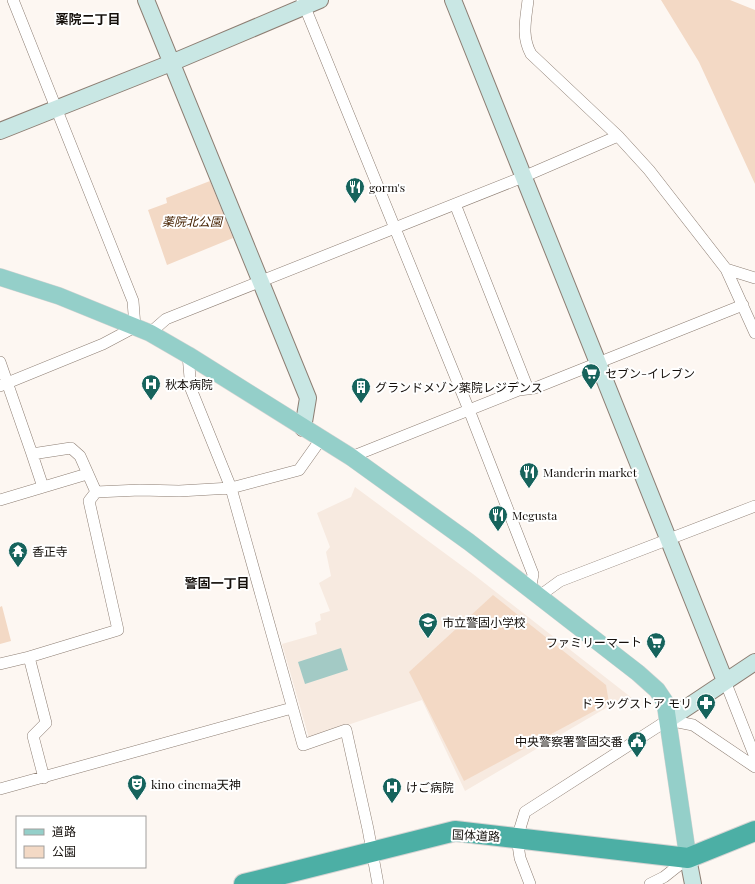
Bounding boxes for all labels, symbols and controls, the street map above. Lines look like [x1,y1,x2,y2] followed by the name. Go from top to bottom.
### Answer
[55,10,121,27] district label: 薬院二丁目
[344,176,366,204] restaurant icon: gorm's
[369,179,405,195] place label: gorm's
[162,213,224,229] park label: 薬院北公園
[580,362,602,390] supermarket icon: セブン-イレブン
[605,365,695,381] place label: セブン-イレブン
[140,373,162,401] hospital icon: 秋本病院
[165,376,213,392] place label: 秋本病院
[350,376,372,404] building icon: グランドメゾン薬院レジデンス
[375,379,543,395] place label: グランドメゾン薬院レジデンス
[518,461,540,489] restaurant icon: Manderin market
[543,464,638,480] place label: Manderin market
[487,504,509,532] restaurant icon: Megusta
[512,507,557,523] place label: Megusta
[7,540,29,568] temple icon: 香正寺
[32,543,68,559] place label: 香正寺
[184,574,250,591] district label: 警固一丁目
[417,611,439,639] school or university icon: 市立警固小学校
[442,614,526,630] place label: 市立警固小学校
[645,631,667,659] supermarket icon: ファミリーマート
[546,634,642,650] place label: ファミリーマート
[695,692,717,720] pharmacy icon: ドラッグストア モリ
[581,695,692,711] place label: ドラッグストア モリ
[626,730,648,758] public building icon: 中央警察署警固交番
[515,733,623,749] place label: 中央警察署警固交番
[126,773,148,801] theatre icon: kino cinema天神
[151,776,241,792] place label: kino cinema天神
[381,776,403,804] hospital icon: けご病院
[406,779,454,795] place label: けご病院
[16,816,146,868] legend
[52,823,76,839] text: 道路
[452,826,500,844] street label: 国体道路
[52,843,76,859] text: 公園

